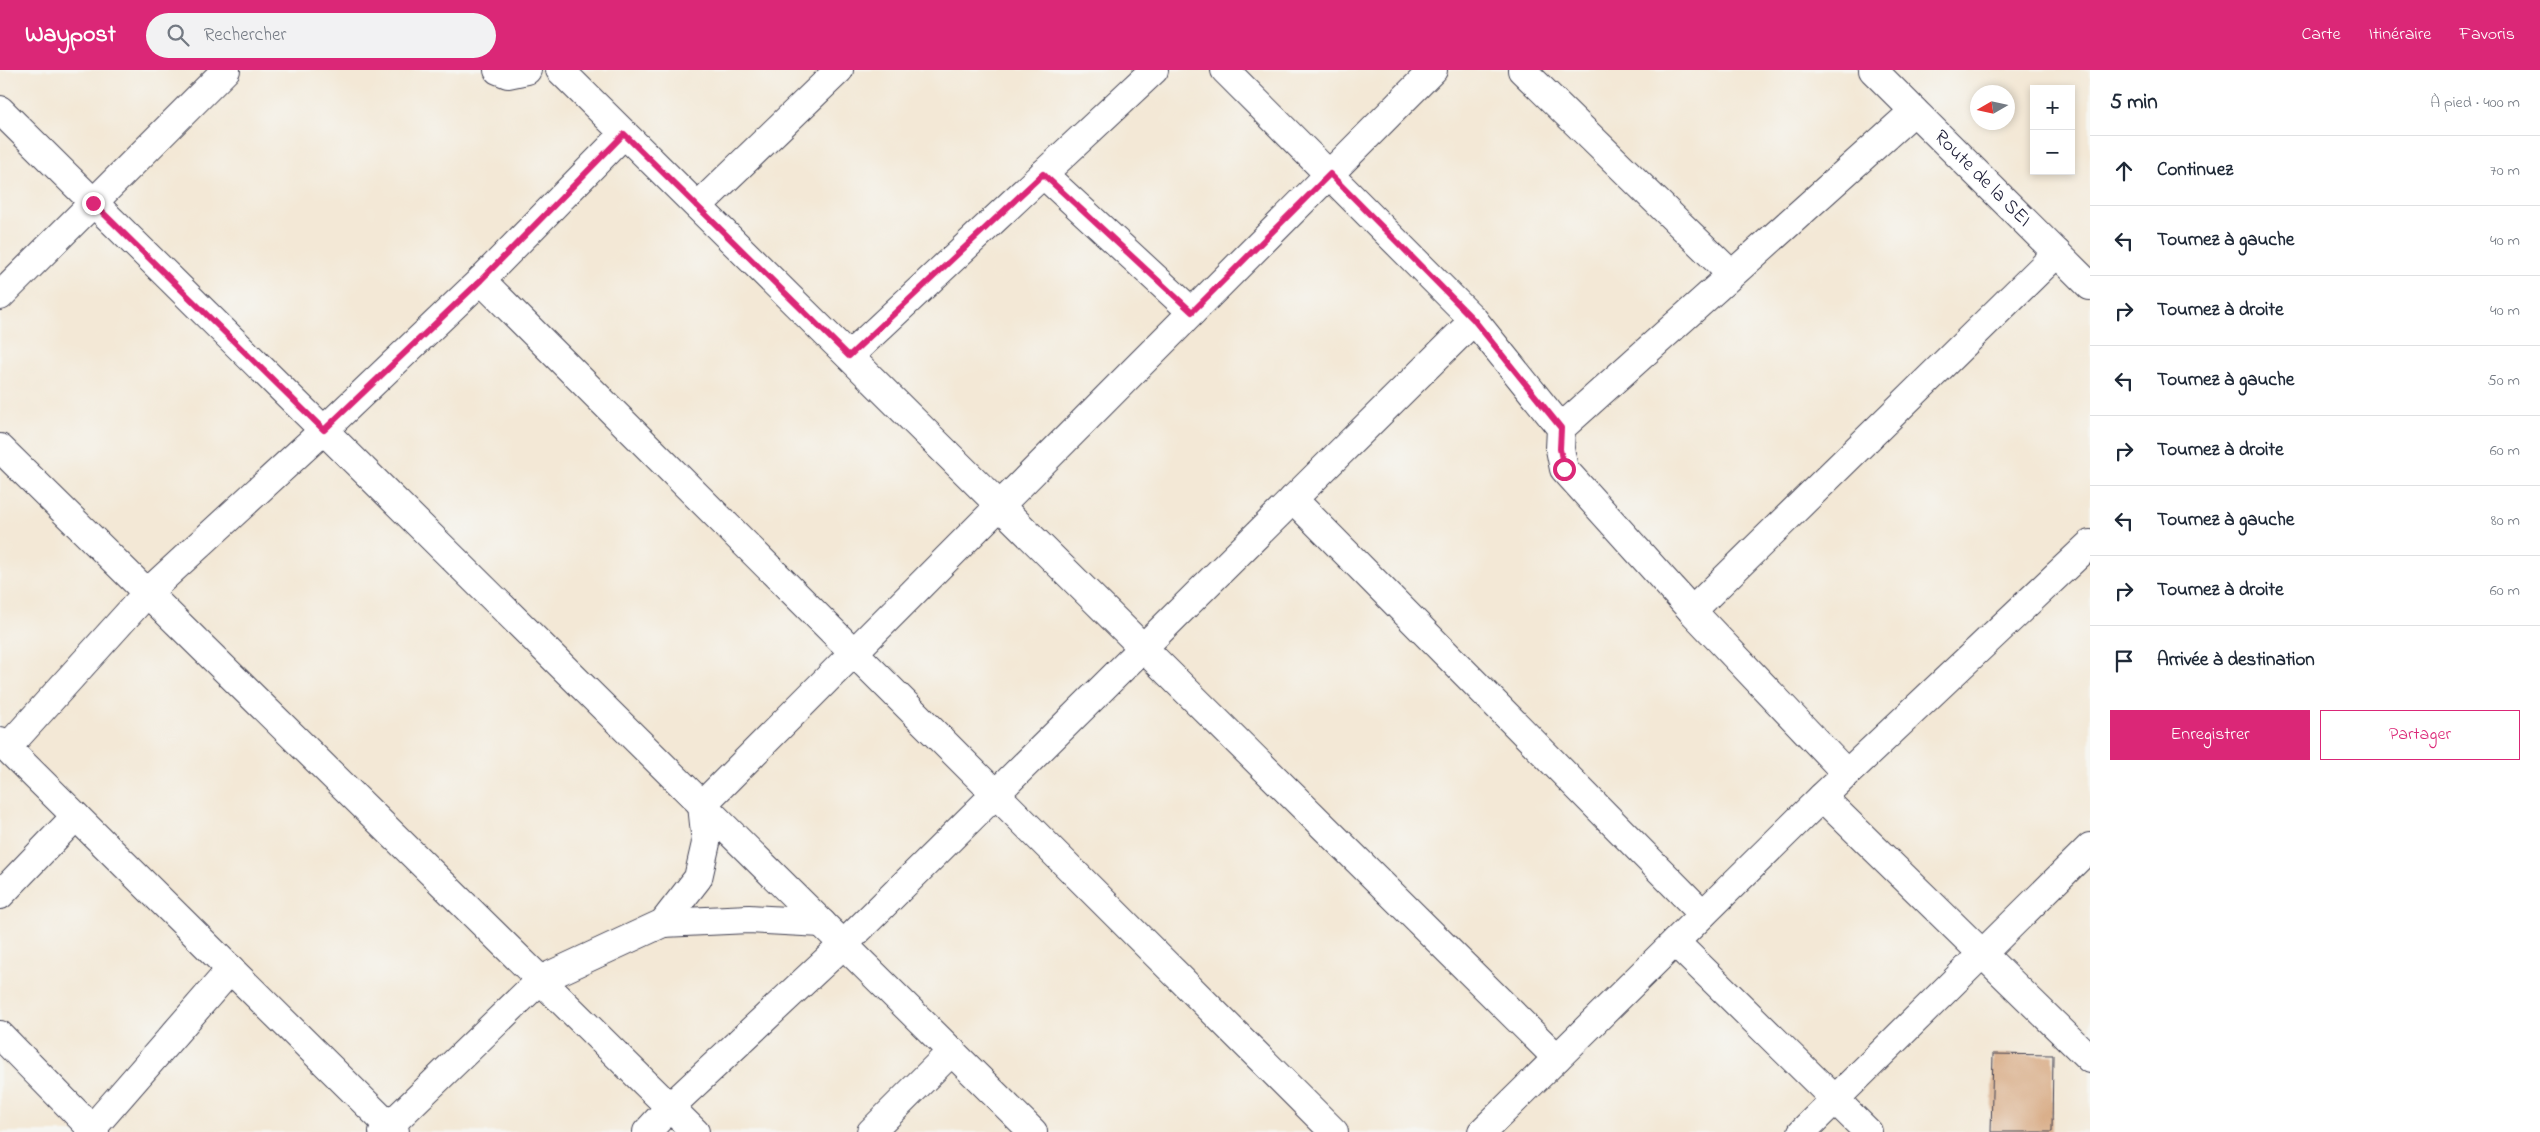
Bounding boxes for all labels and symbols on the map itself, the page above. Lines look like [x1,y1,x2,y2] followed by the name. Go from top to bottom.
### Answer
[1970,85,2015,130] north arrow
[1927,123,2038,234] street label: Route de la SEI
[82,192,105,215] route end
[1553,458,1576,481] route start

